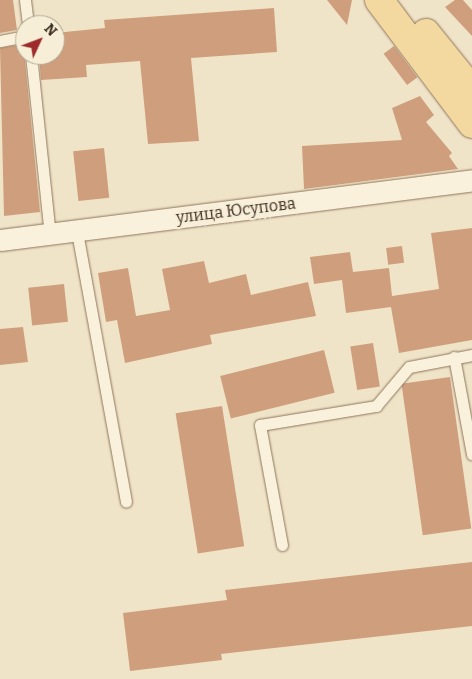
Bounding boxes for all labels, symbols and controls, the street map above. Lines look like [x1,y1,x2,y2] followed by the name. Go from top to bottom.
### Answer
[15,15,65,65] north arrow
[41,20,61,40] text: N
[175,194,297,228] street label: улица Юсупова

